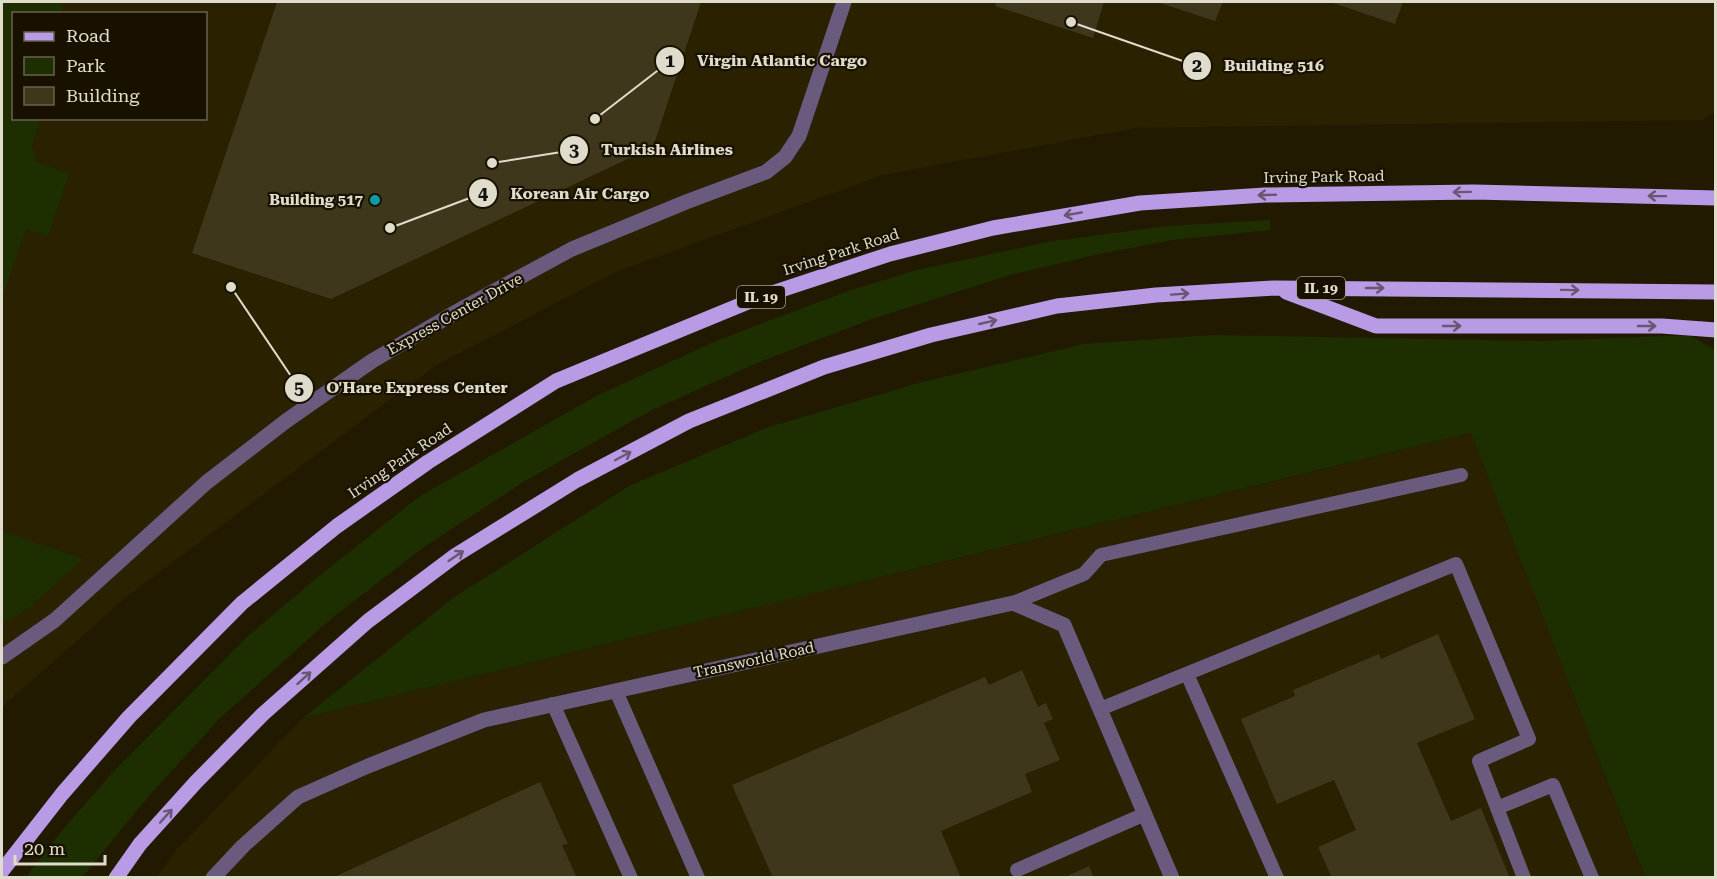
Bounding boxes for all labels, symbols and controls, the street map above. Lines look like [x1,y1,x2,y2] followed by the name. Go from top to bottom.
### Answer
[12,12,207,120] legend
[66,25,111,46] text: Road
[655,44,879,78] callout: Virgin Atlantic Cargo
[1182,49,1336,83] callout: Building 516
[665,50,675,71] text: 1
[697,51,867,70] text: Virgin Atlantic Cargo
[66,55,106,76] text: Park
[1192,55,1202,76] text: 2
[1224,56,1324,75] text: Building 516
[66,85,140,106] text: Building
[559,133,745,167] callout: Turkish Airlines
[569,139,579,160] text: 3
[601,140,733,159] text: Turkish Airlines
[1263,167,1385,187] street label: Irving Park Road
[468,176,661,210] callout: Korean Air Cargo
[478,183,488,204] text: 4
[511,184,649,203] text: Korean Air Cargo
[1453,186,1473,198] one-way arrow
[1258,190,1278,201] one-way arrow
[269,191,364,209] place label: Building 517
[1648,191,1668,202] one-way arrow
[368,193,382,207] marker: Building 517
[1064,209,1084,220] one-way arrow
[781,225,902,279] street label: Irving Park Road
[384,269,526,359] street label: Express Center Drive
[1297,277,1345,299] road number: IL 19
[1365,282,1385,294] one-way arrow
[1560,284,1580,296] one-way arrow
[737,286,785,308] road number: IL 19
[1170,288,1190,299] one-way arrow
[978,316,997,327] one-way arrow
[1442,320,1462,332] one-way arrow
[1637,320,1657,332] one-way arrow
[284,371,520,405] callout: O'Hare Express Center
[294,377,304,398] text: 5
[326,378,508,397] text: O'Hare Express Center
[345,419,456,502] street label: Irving Park Road
[614,450,631,462] one-way arrow
[447,550,464,562] one-way arrow
[692,638,816,682] street label: Transworld Road
[296,671,311,685] one-way arrow
[159,808,173,823] one-way arrow
[15,828,105,866] scale bar
[24,838,65,859] text: 20 m

